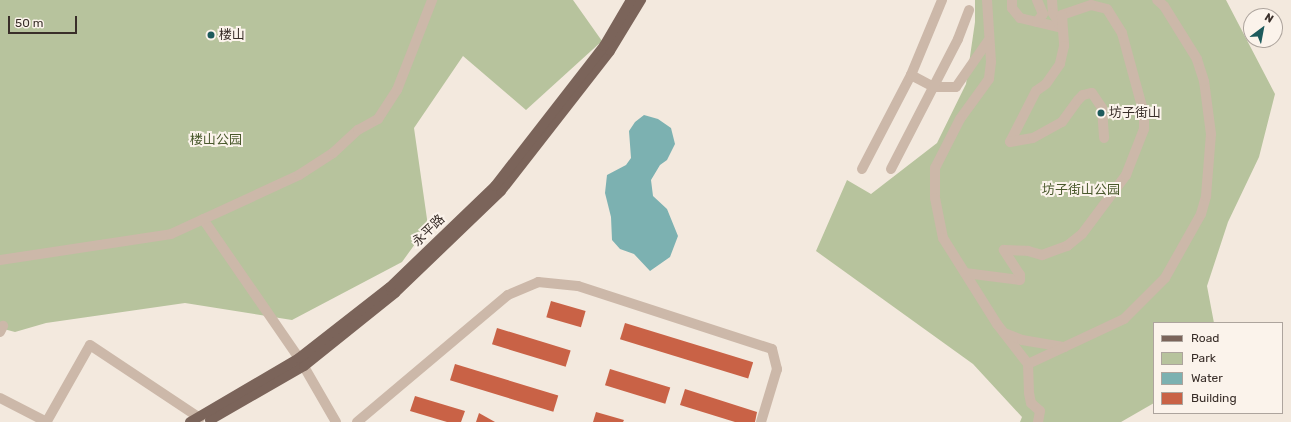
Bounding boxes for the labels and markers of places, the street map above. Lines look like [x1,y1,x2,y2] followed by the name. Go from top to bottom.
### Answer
[219,27,245,43] place label: 楼山
[206,30,216,40] marker: 楼山
[1109,105,1161,121] place label: 坊子街山
[1096,108,1106,118] marker: 坊子街山

